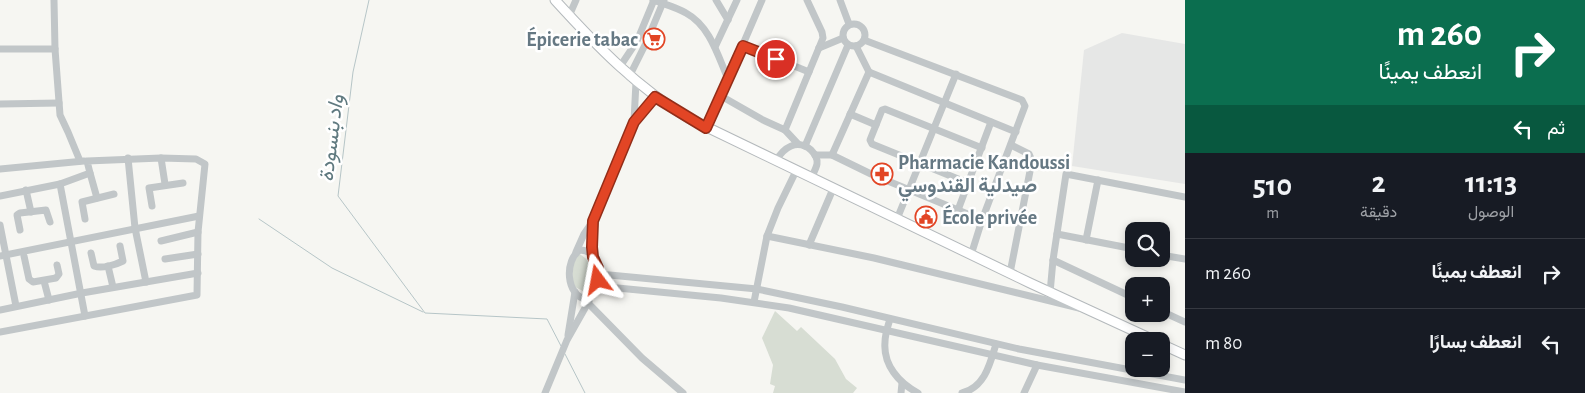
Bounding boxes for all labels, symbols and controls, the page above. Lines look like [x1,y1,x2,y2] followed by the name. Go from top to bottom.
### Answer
[1397,17,1482,52] text: 260 m
[1500,20,1565,85] icon: right
[526,26,638,50] place label: Épicerie tabac
[642,27,666,51] supermarket icon: Épicerie tabac
[755,38,797,80] pin
[762,45,790,73] icon: arrive
[1378,61,1482,83] text: انعطف يمينًا
[316,93,349,183] water label: واد بنسودة
[1509,115,1537,143] icon: left
[1547,119,1565,138] text: ثم
[898,153,1070,202] place label: Pharmacie Kandoussi صيدلية القندوسي
[870,162,894,186] pharmacy icon: Pharmacie Kandoussi صيدلية القندوسي
[1372,168,1386,198] text: 2
[1465,168,1517,198] text: 11:13
[1253,171,1292,201] text: 510
[942,204,1037,228] place label: École privée
[1360,204,1397,220] text: دقيقة
[1468,204,1514,220] text: الوصول
[914,205,938,229] public building icon: École privée
[1266,205,1279,221] text: m
[1125,222,1170,377] map controls
[1125,222,1170,267] button: search
[571,253,623,305] position arrow
[1537,260,1565,288] icon: right
[1432,263,1522,282] text: انعطف يمينًا
[1205,264,1251,283] text: 260 m
[1125,277,1170,322] button: +
[1537,330,1565,358] icon: left
[1125,332,1170,377] button: −
[1429,333,1522,352] text: انعطف يسارًا
[1205,334,1242,353] text: 80 m

